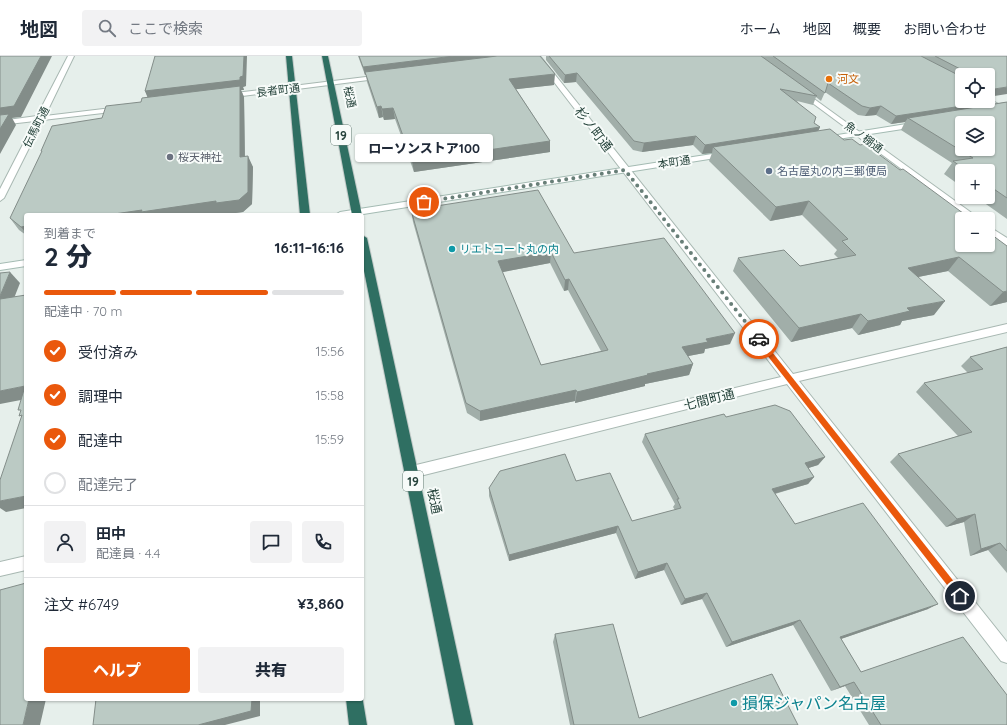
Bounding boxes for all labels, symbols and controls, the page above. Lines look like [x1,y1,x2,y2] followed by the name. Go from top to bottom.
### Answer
[82,10,362,46] search box
[20,17,58,41] text: 地図
[96,17,118,39] icon: search
[128,19,203,38] text: ここで検索
[739,20,781,38] text: ホーム
[803,20,831,38] text: 地図
[853,20,881,38] text: 概要
[903,20,987,38] text: お問い合わせ
[955,68,995,252] map controls
[955,68,995,108] button: locate
[837,72,859,86] place label: 河文
[824,74,834,84] marker: 河文
[255,80,301,100] street label: 長者町通
[341,85,359,109] street label: 桜通
[20,104,52,150] street label: 伝馬町通
[572,104,616,154] street label: 杉ノ町通
[955,116,995,156] button: layers
[842,118,886,156] street label: 魚ノ棚通
[331,125,351,145] road number: 19
[355,134,493,162] callout: ローソンストア100
[368,140,480,156] text: ローソンストア100
[178,150,222,164] place label: 桜天神社
[165,152,175,162] marker: 桜天神社
[657,153,691,171] street label: 本町通
[777,164,887,178] place label: 名古屋丸の内三郵便局
[955,164,995,204] button: +
[764,166,774,176] marker: 名古屋丸の内三郵便局
[407,185,441,219] pin
[413,191,435,213] icon: bag
[955,212,995,252] button: −
[44,225,96,241] text: 到着まで
[275,238,344,257] text: 16:11–16:16
[44,240,92,273] text: 2 分
[460,242,559,256] place label: リエトコート丸の内
[447,244,457,254] marker: リエトコート丸の内
[44,303,122,319] text: 配達中 · 70 m
[739,319,779,359] courier
[748,328,770,350] icon: car
[44,340,66,362] icon: check
[78,343,138,362] text: 受付済み
[316,343,344,359] text: 15:56
[44,384,66,406] icon: check
[682,385,736,413] street label: 七間町通
[78,387,123,406] text: 調理中
[316,387,344,403] text: 15:58
[44,428,66,450] icon: check
[78,431,123,450] text: 配達中
[315,431,344,447] text: 15:59
[403,471,423,491] road number: 19
[78,475,138,494] text: 配達完了
[424,487,446,515] street label: 桜通
[44,521,86,563] button: person
[250,521,292,563] button: chat
[302,521,344,563] button: phone
[96,524,126,543] text: 田中
[96,545,160,561] text: 配達員 · 4.4
[943,579,977,613] pin
[949,585,971,607] icon: home
[297,594,344,613] text: ¥3,860
[44,595,119,614] text: 注文 #6749
[44,647,190,693] button: ヘルプ
[198,647,344,693] button: 共有
[742,693,886,713] place label: 損保ジャパン名古屋
[729,698,739,708] marker: 損保ジャパン名古屋

